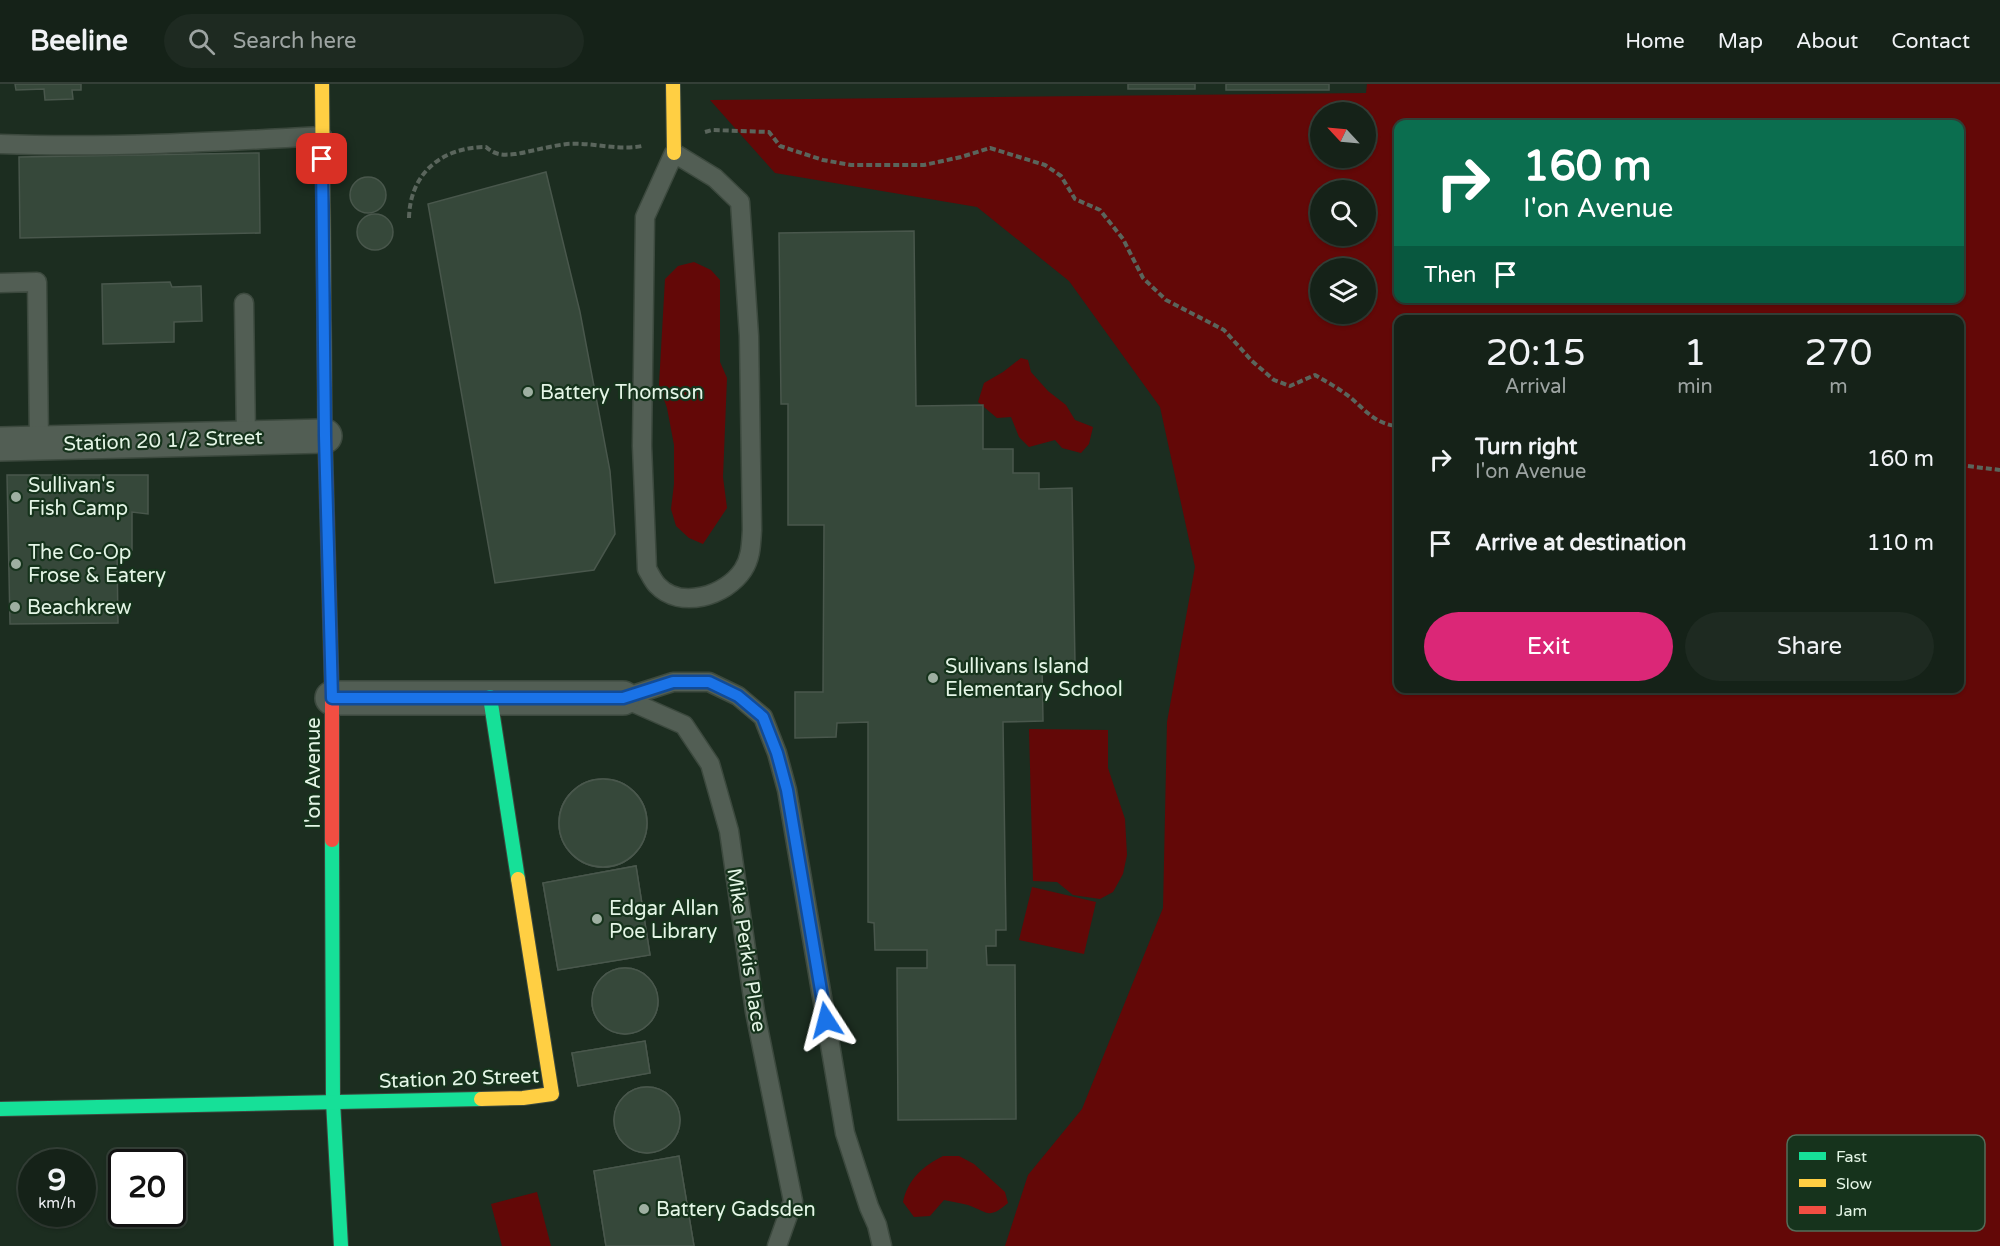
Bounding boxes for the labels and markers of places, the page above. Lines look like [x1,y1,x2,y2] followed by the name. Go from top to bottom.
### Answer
[296,133,347,184] pin
[540,381,704,405] place label: Battery Thomson
[521,385,535,399] marker: Battery Thomson
[28,474,128,521] place label: Sullivan's Fish Camp
[9,490,23,504] marker: Sullivan's Fish Camp
[28,541,166,588] place label: The Co-Op Frose & Eatery
[9,557,23,571] marker: The Co-Op Frose & Eatery
[27,596,132,620] place label: Beachkrew
[8,600,22,614] marker: Beachkrew
[945,655,1123,702] place label: Sullivans Island Elementary School
[926,671,940,685] marker: Sullivans Island Elementary School
[609,897,719,944] place label: Edgar Allan Poe Library
[590,912,604,926] marker: Edgar Allan Poe Library
[656,1198,816,1222] place label: Battery Gadsden
[637,1202,651,1216] marker: Battery Gadsden

